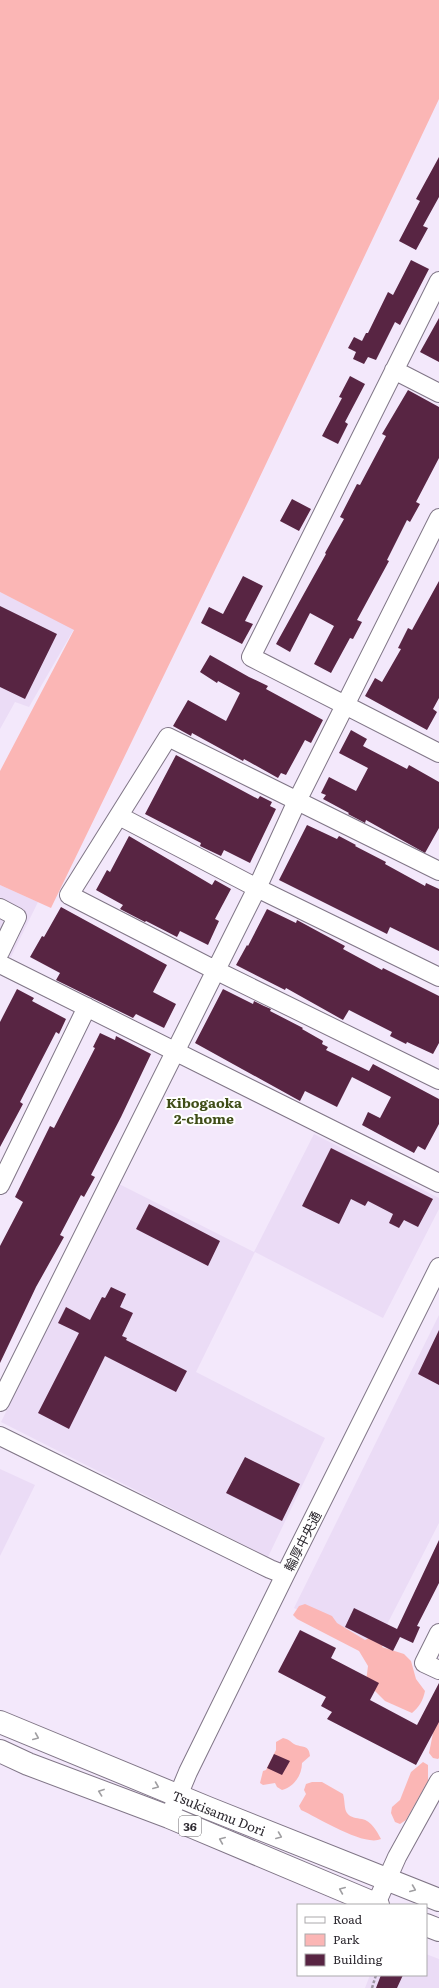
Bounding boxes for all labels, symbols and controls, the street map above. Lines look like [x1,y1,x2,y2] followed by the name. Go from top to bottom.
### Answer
[166,1092,243,1128] district label: Kibogaoka 2-chome
[279,1508,325,1574] street label: 輪厚中央通
[32,1733,39,1741] one-way arrow
[153,1782,160,1790] one-way arrow
[170,1785,269,1840] street label: Tsukisamu Dori
[98,1788,105,1796] one-way arrow
[179,1816,201,1836] road number: 36
[275,1831,283,1839] one-way arrow
[218,1837,226,1845] one-way arrow
[410,1885,417,1893] one-way arrow
[338,1887,346,1895] one-way arrow
[297,1904,427,1976] legend
[333,1910,363,1928] text: Road
[333,1930,360,1948] text: Park
[333,1950,383,1968] text: Building

